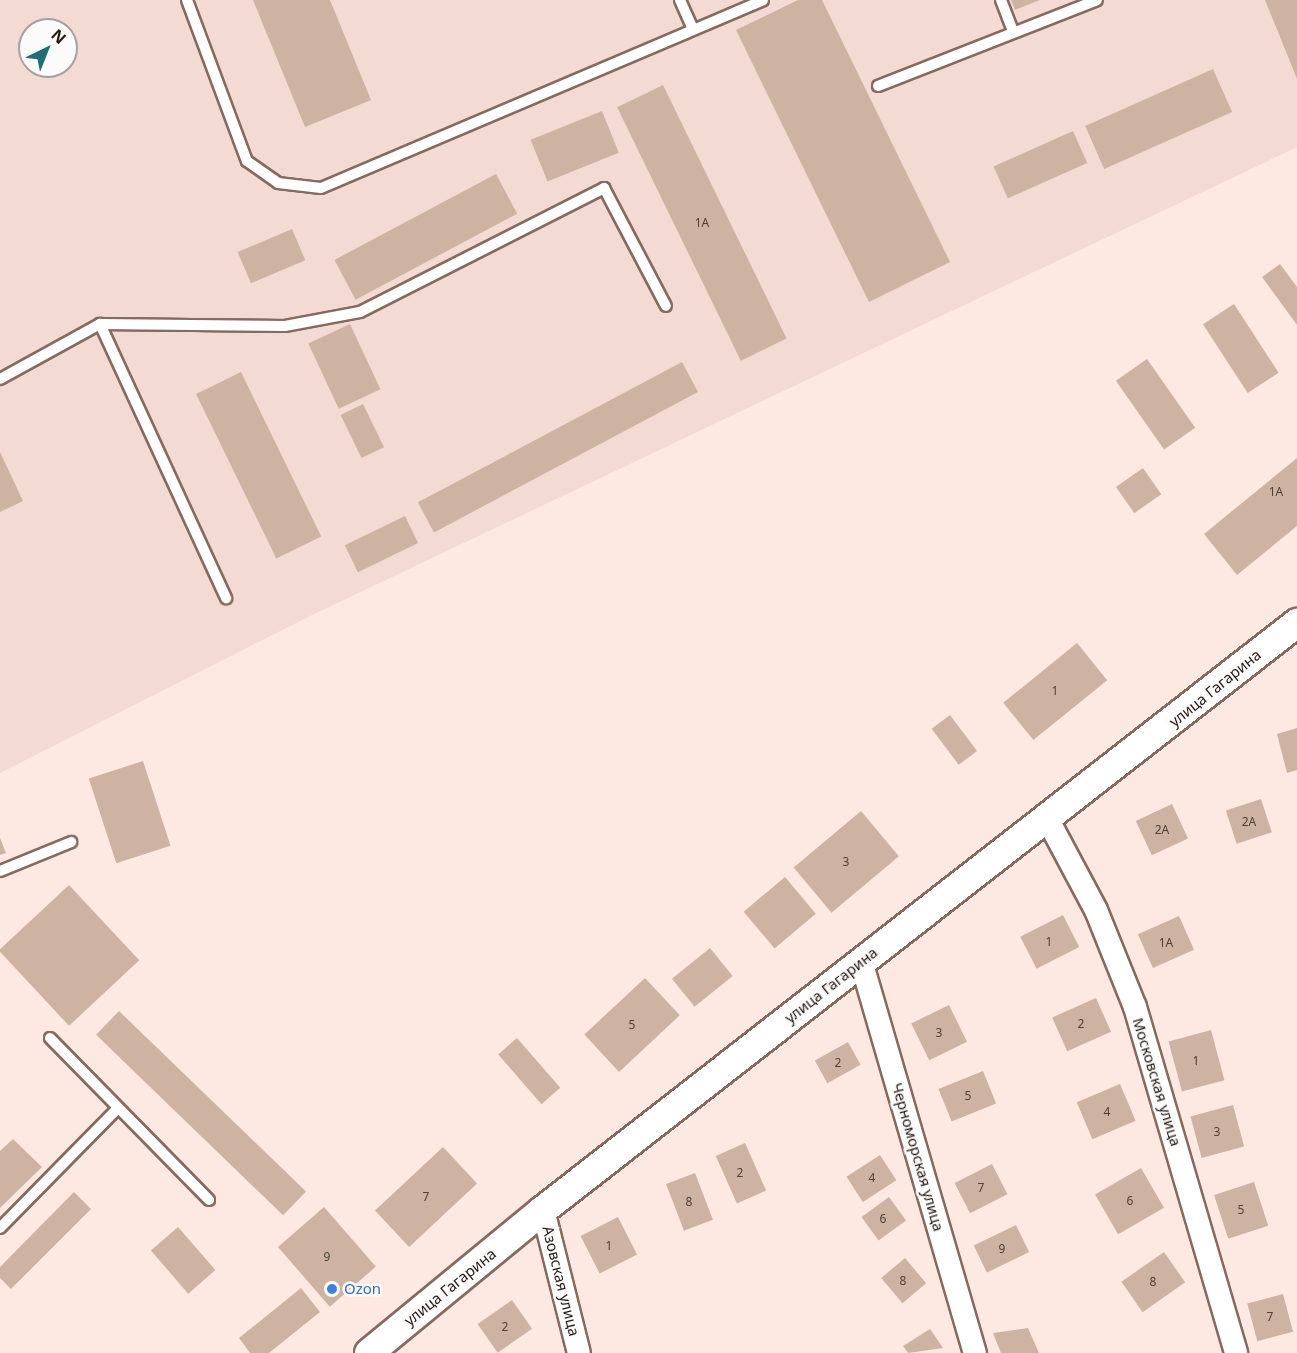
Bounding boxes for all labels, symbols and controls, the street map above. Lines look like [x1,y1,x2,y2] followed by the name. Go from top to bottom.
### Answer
[18,18,78,78] north arrow
[47,24,71,49] text: N
[695,216,709,230] house number: 1А
[1269,485,1283,499] house number: 1А
[1166,646,1264,730] street label: улица Гагарина
[1052,684,1058,698] house number: 1
[1242,815,1256,829] house number: 2А
[1155,823,1169,837] house number: 2А
[843,855,849,869] house number: 3
[1046,935,1052,949] house number: 1
[1159,936,1173,950] house number: 1А
[781,943,881,1027] street label: улица Гагарина
[1129,1016,1185,1148] street label: Московская улица
[1078,1017,1084,1031] house number: 2
[629,1018,635,1032] house number: 5
[936,1026,942,1040] house number: 3
[1193,1054,1199,1068] house number: 1
[835,1056,841,1070] house number: 2
[888,1081,948,1233] street label: Черноморская улица
[965,1089,971,1103] house number: 5
[1104,1105,1110,1119] house number: 4
[1214,1125,1220,1139] house number: 3
[737,1166,743,1180] house number: 2
[869,1171,875,1185] house number: 4
[978,1181,984,1195] house number: 7
[423,1190,429,1204] house number: 7
[1127,1194,1133,1208] house number: 6
[686,1195,692,1209] house number: 8
[1238,1203,1244,1217] house number: 5
[880,1212,886,1226] house number: 6
[539,1224,583,1338] street label: Азовская улица
[606,1239,612,1253] house number: 1
[999,1242,1005,1256] house number: 9
[401,1245,499,1329] street label: улица Гагарина
[324,1250,330,1264] house number: 9
[900,1274,906,1288] house number: 8
[1150,1275,1156,1289] house number: 8
[344,1280,381,1298] place label: Ozon
[325,1282,339,1296] marker: Ozon
[1267,1310,1273,1324] house number: 7
[502,1320,508,1334] house number: 2

